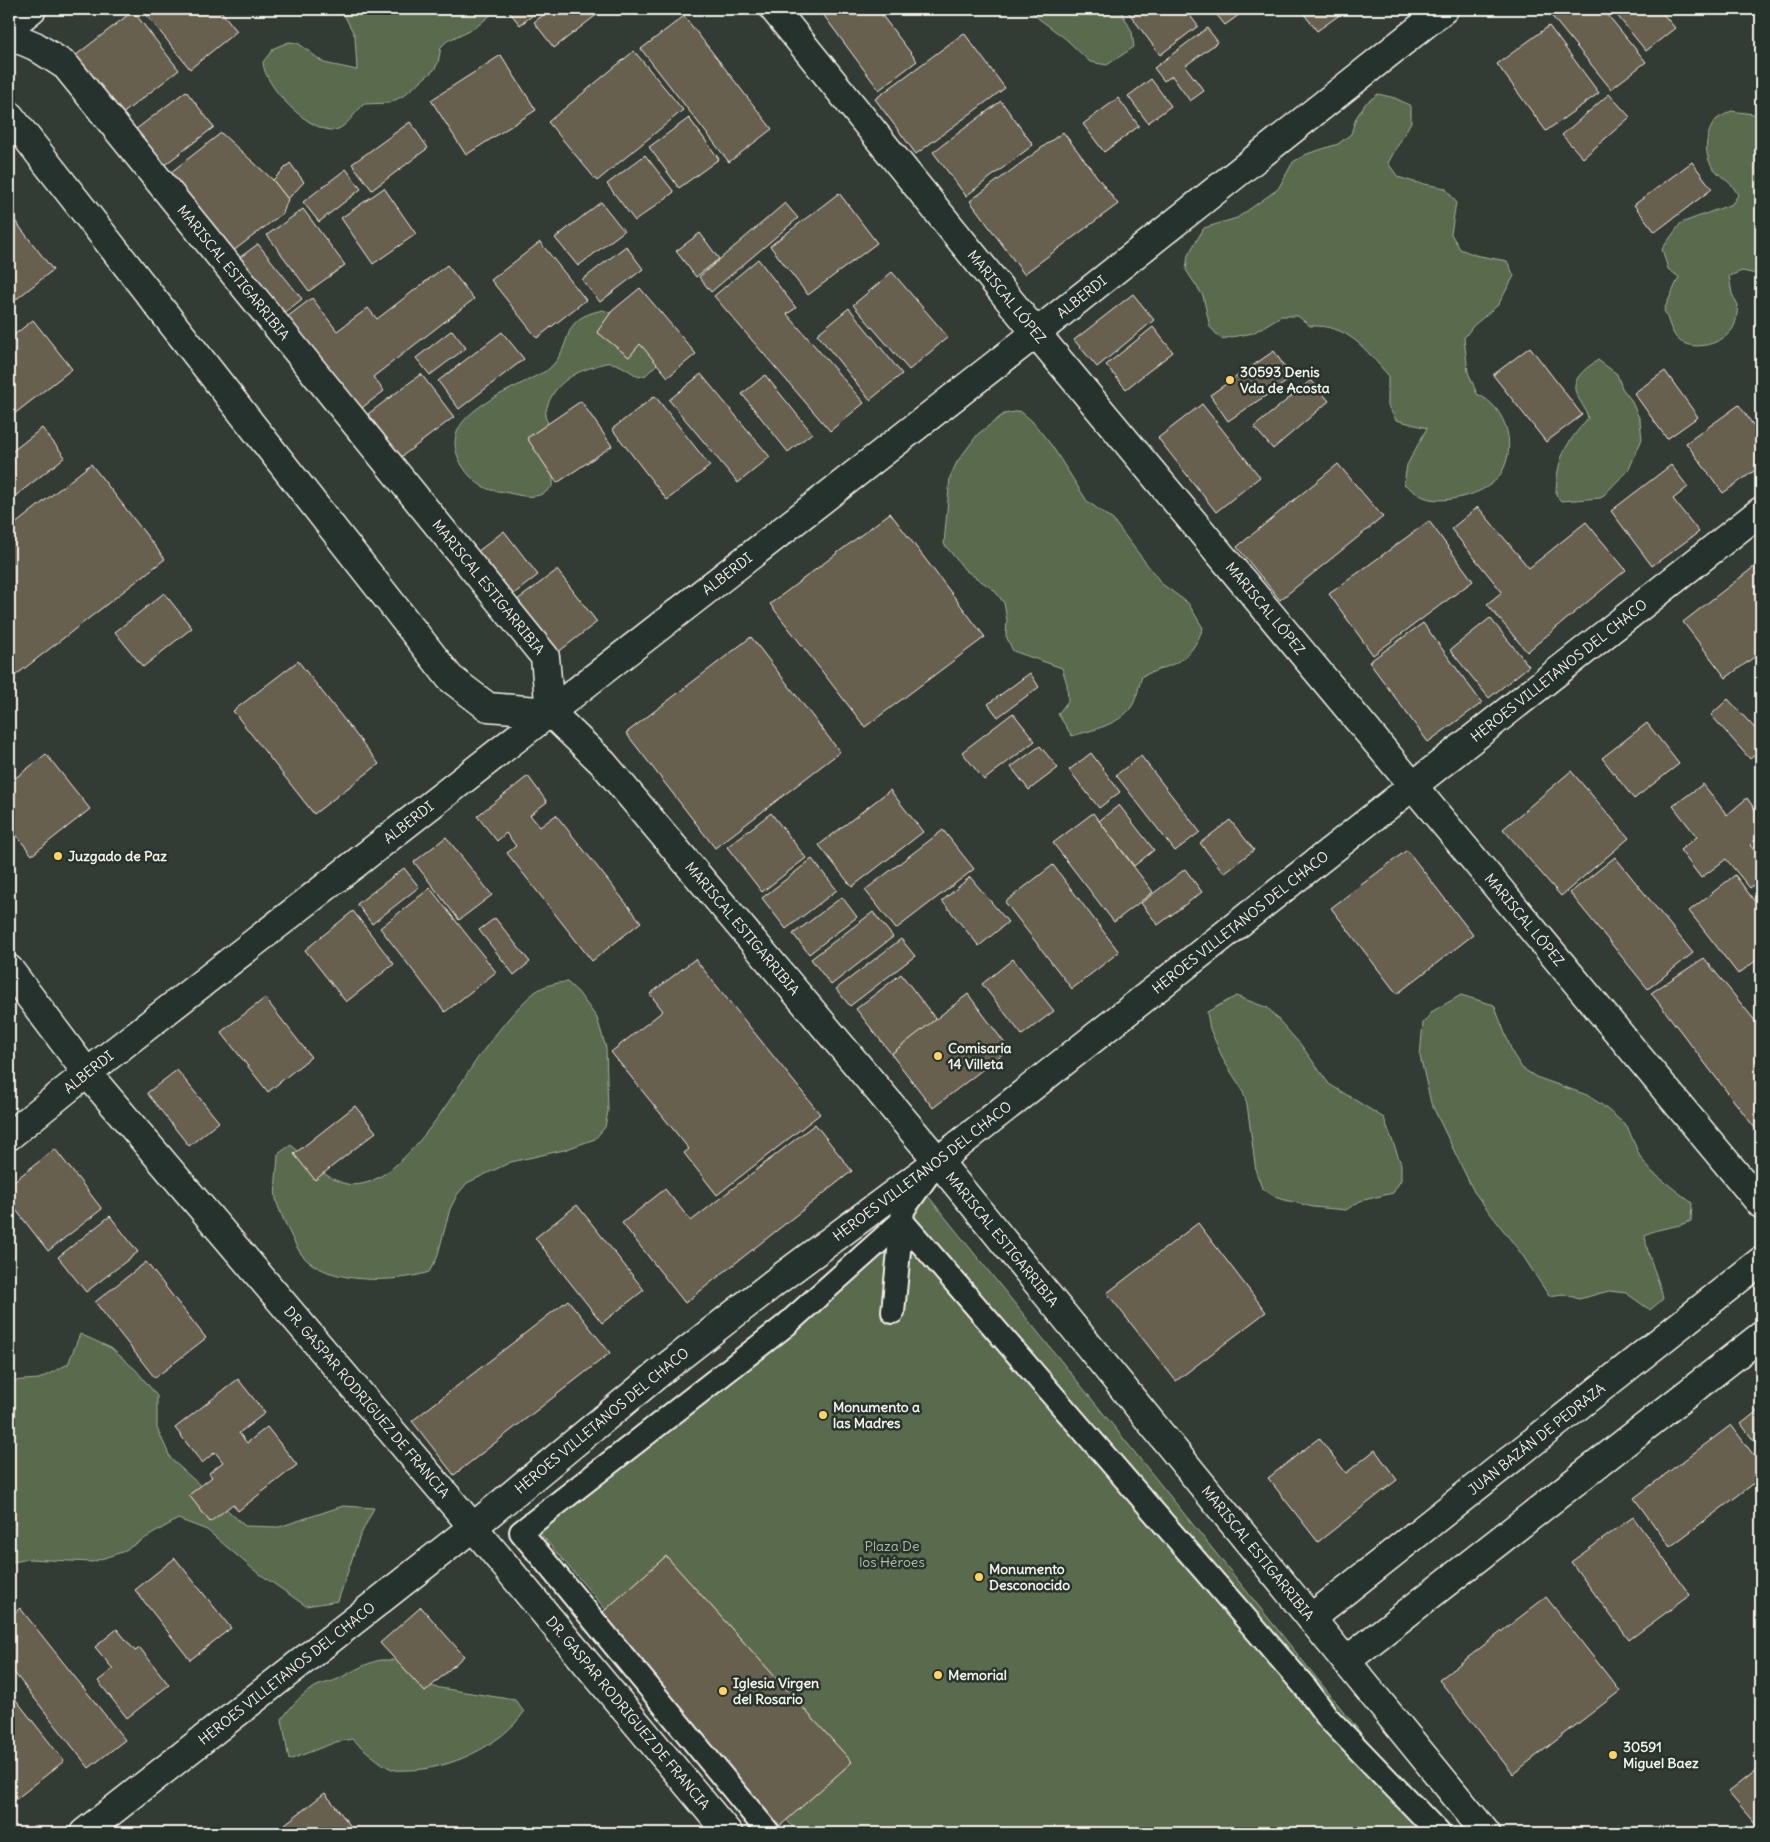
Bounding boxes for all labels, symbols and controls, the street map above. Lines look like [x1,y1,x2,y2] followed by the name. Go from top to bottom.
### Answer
[173,201,294,344] street label: MARISCAL ESTIGARRIBIA
[964,246,1050,347] street label: MARISCAL LÓPEZ
[1053,271,1110,322] street label: ALBERDI
[1240,363,1330,397] place label: 30593 Denis Vda de Acosta
[1224,374,1236,386] marker: 30593 Denis Vda de Acosta
[428,516,549,658] street label: MARISCAL ESTIGARRIBIA
[698,549,756,599] street label: ALBERDI
[1222,558,1309,658] street label: MARISCAL LÓPEZ
[1467,595,1651,746] street label: HEROES VILLETANOS DEL CHACO
[380,797,437,847] street label: ALBERDI
[68,847,167,865] place label: Juzgado de Paz
[1148,847,1332,998] street label: HEROES VILLETANOS DEL CHACO
[52,850,64,862] marker: Juzgado de Paz
[681,858,804,999] street label: MARISCAL ESTIGARRIBIA
[1481,870,1568,970] street label: MARISCAL LÓPEZ
[948,1039,1012,1073] place label: Comisaría 14 Villeta
[60,1047,117,1097] street label: ALBERDI
[932,1050,944,1062] marker: Comisaría 14 Villeta
[829,1097,1015,1245] street label: HEROES VILLETANOS DEL CHACO
[942,1168,1062,1310] street label: MARISCAL ESTIGARRIBIA
[280,1302,453,1502] street label: DR. GASPAR RODRIGUEZ DE FRANCIA
[511,1344,693,1498] street label: HEROES VILLETANOS DEL CHACO
[1464,1379,1609,1499] street label: JUAN BAZÁN DE PEDRAZA
[833,1398,920,1432] place label: Monumento a las Madres
[817,1409,829,1421] marker: Monumento a las Madres
[1198,1482,1318,1624] street label: MARISCAL ESTIGARRIBIA
[859,1537,925,1571] park label: Plaza De los Héroes
[989,1560,1070,1594] place label: Monumento Desconocido
[973,1571,985,1583] marker: Monumento Desconocido
[195,1598,379,1749] street label: HEROES VILLETANOS DEL CHACO
[542,1613,714,1813] street label: DR. GASPAR RODRIGUEZ DE FRANCIA
[948,1666,1007,1684] place label: Memorial
[932,1669,944,1681] marker: Memorial
[733,1674,819,1708] place label: Iglesia Virgen del Rosario
[717,1685,729,1697] marker: Iglesia Virgen del Rosario
[1623,1738,1699,1772] place label: 30591 Miguel Baez
[1607,1749,1619,1761] marker: 30591 Miguel Baez

